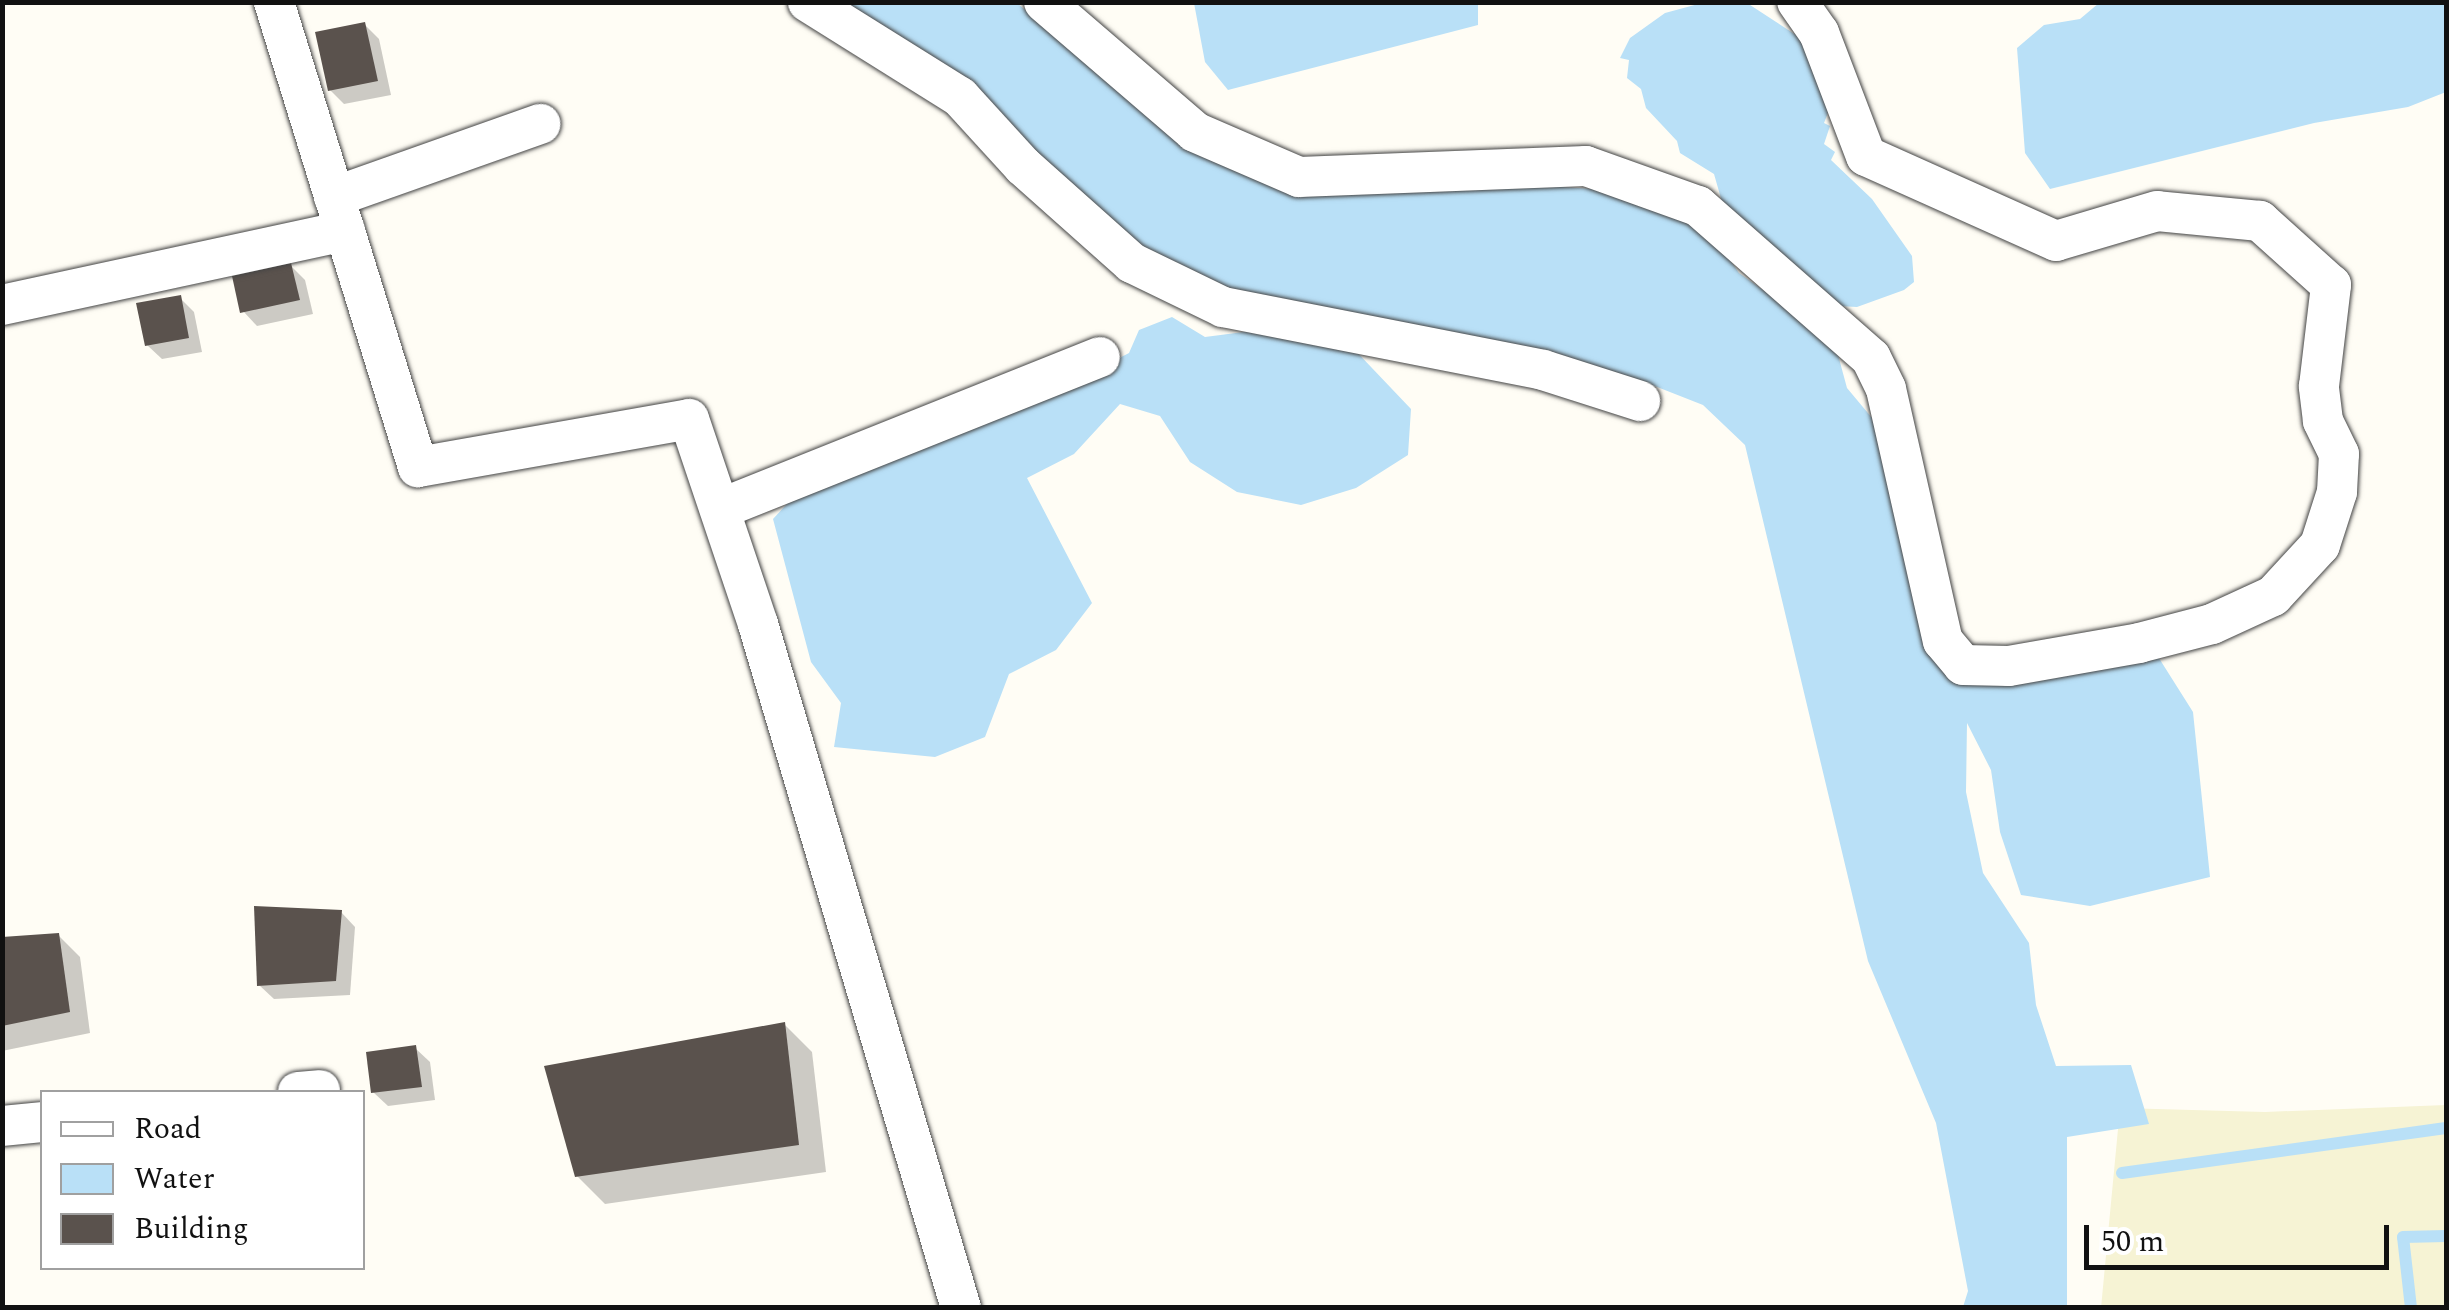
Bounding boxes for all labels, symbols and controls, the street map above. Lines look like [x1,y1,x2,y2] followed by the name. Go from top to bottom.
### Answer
[40,1090,365,1270] legend
[134,1106,202,1152] text: Road
[134,1156,215,1202] text: Water
[2089,1205,2394,1267] scale bar
[134,1206,249,1252] text: Building
[2101,1219,2164,1265] text: 50 m

